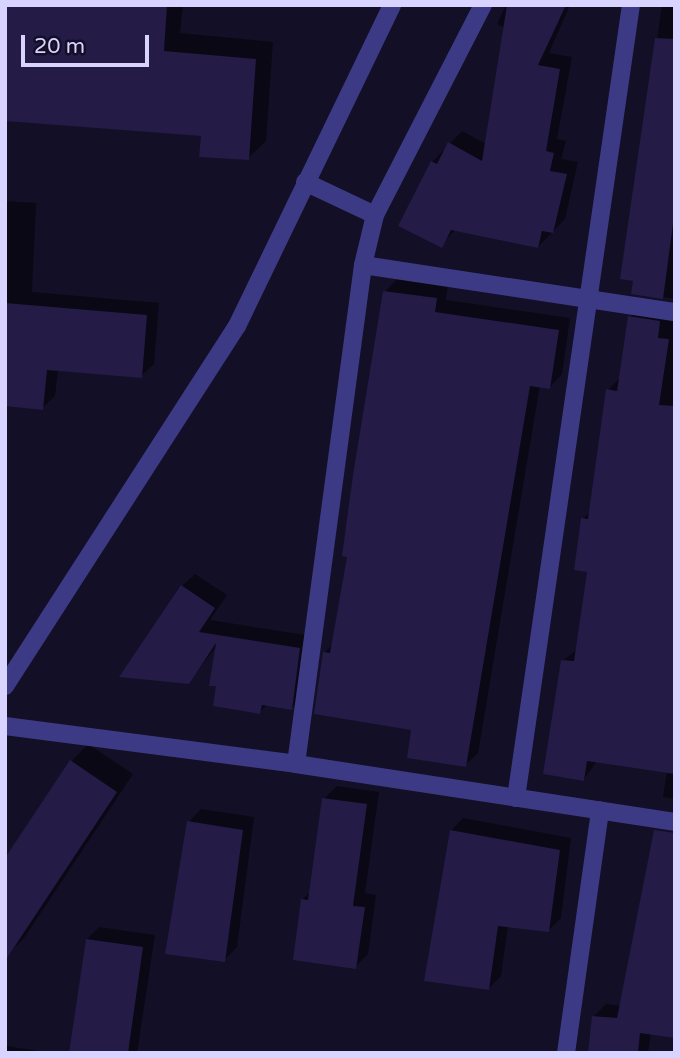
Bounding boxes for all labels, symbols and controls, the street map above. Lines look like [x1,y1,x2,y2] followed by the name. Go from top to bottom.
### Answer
[24,21,152,65] scale bar
[34,34,85,59] text: 20 m

